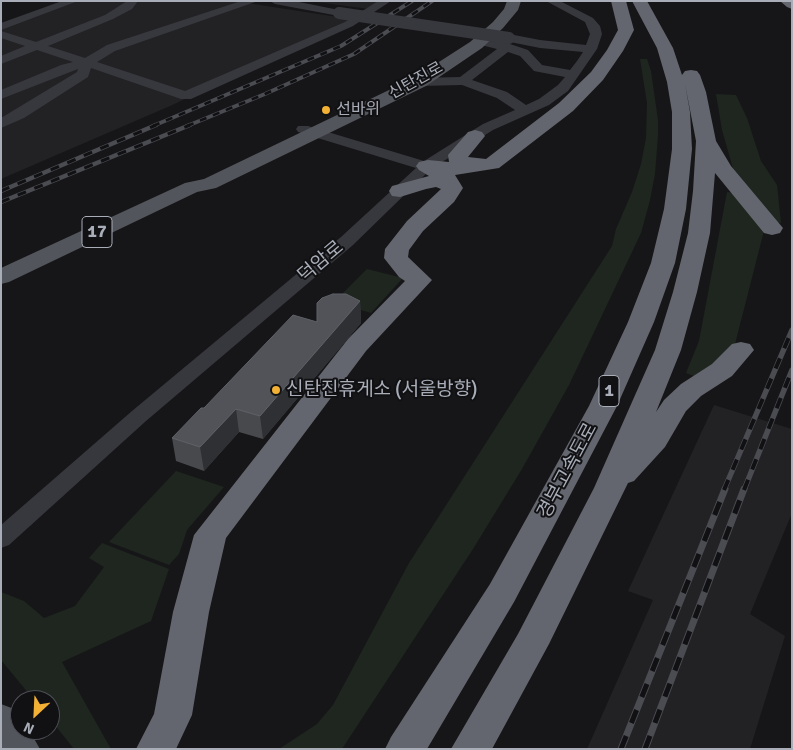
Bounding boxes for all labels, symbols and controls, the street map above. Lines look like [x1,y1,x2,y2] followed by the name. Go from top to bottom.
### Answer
[386,58,446,104] street label: 신탄진로
[336,100,380,120] place label: 선바위
[320,104,332,116] marker: 선바위
[82,216,112,248] road number: 17
[294,236,348,288] street label: 덕암로
[599,376,619,406] road number: 1
[286,379,478,401] place label: 신탄진휴게소 (서울방향)
[270,384,282,396] marker: 신탄진휴게소 (서울방향)
[533,419,603,523] street label: 경부고속도로
[10,690,60,740] north arrow
[21,718,37,738] text: N

